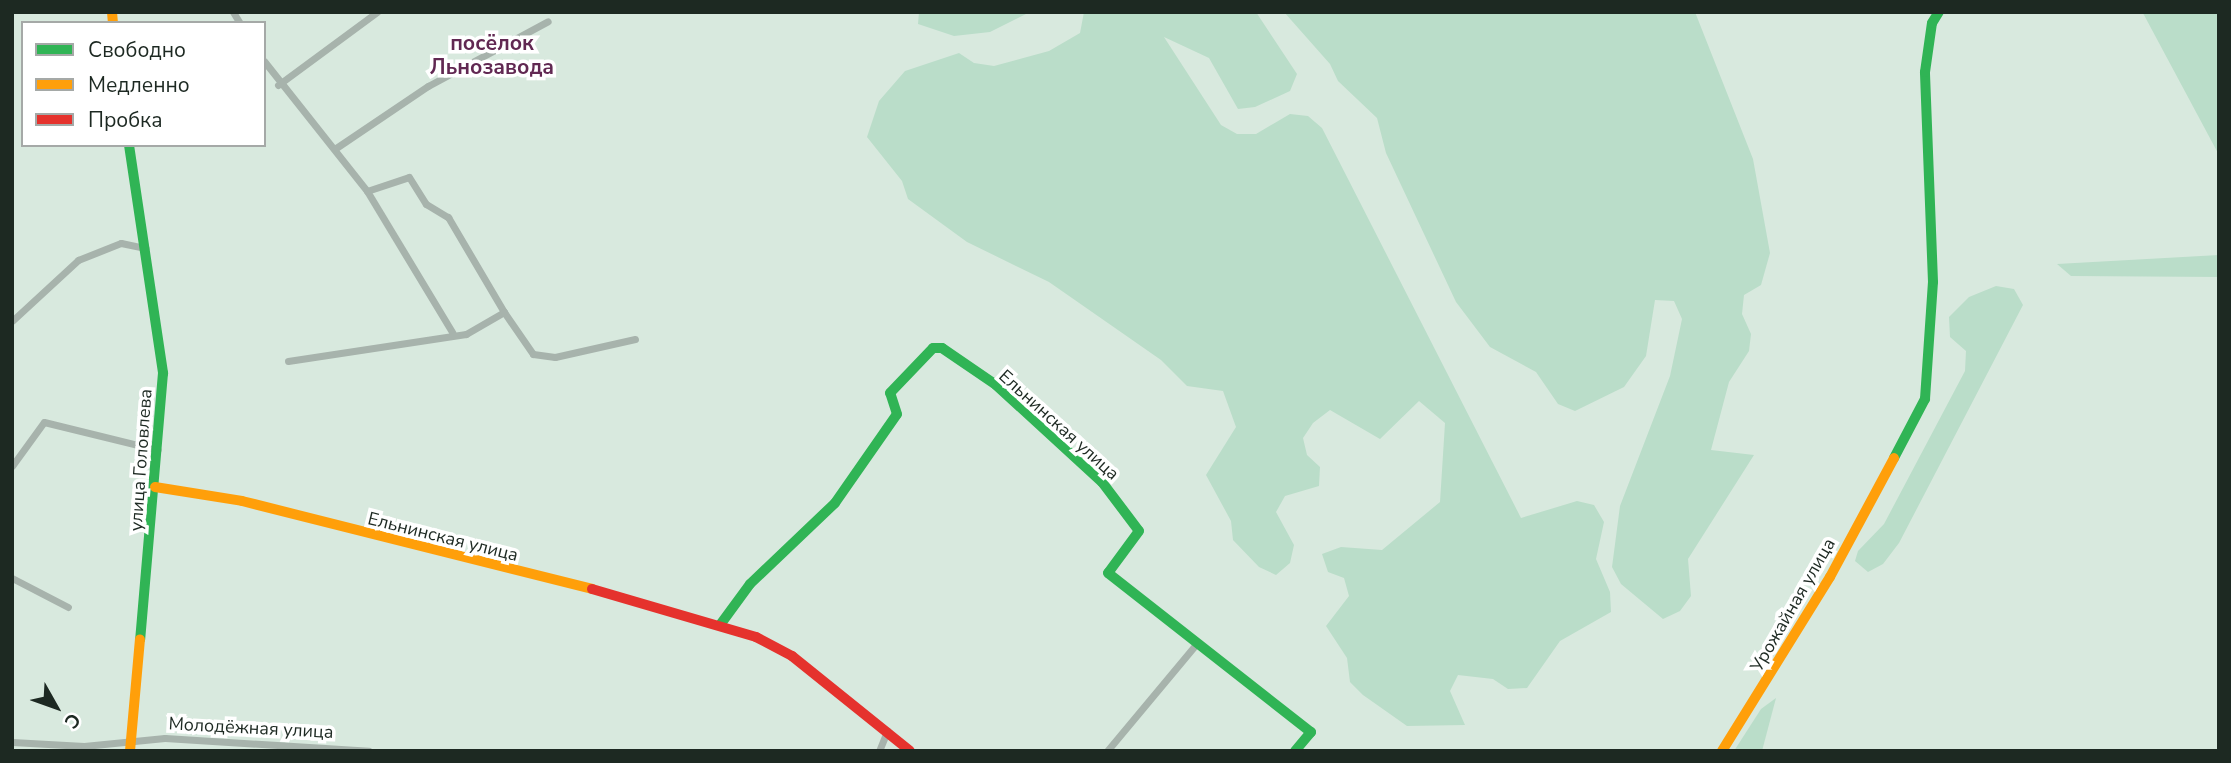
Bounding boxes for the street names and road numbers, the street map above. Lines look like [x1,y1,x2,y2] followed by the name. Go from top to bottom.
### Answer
[994,365,1124,485] street label: Ельнинская улица
[125,388,157,532] street label: улица Головлева
[366,508,520,566] street label: Ельнинская улица
[1746,534,1840,676] street label: Урожайная улица
[168,713,334,743] street label: Молодёжная улица

